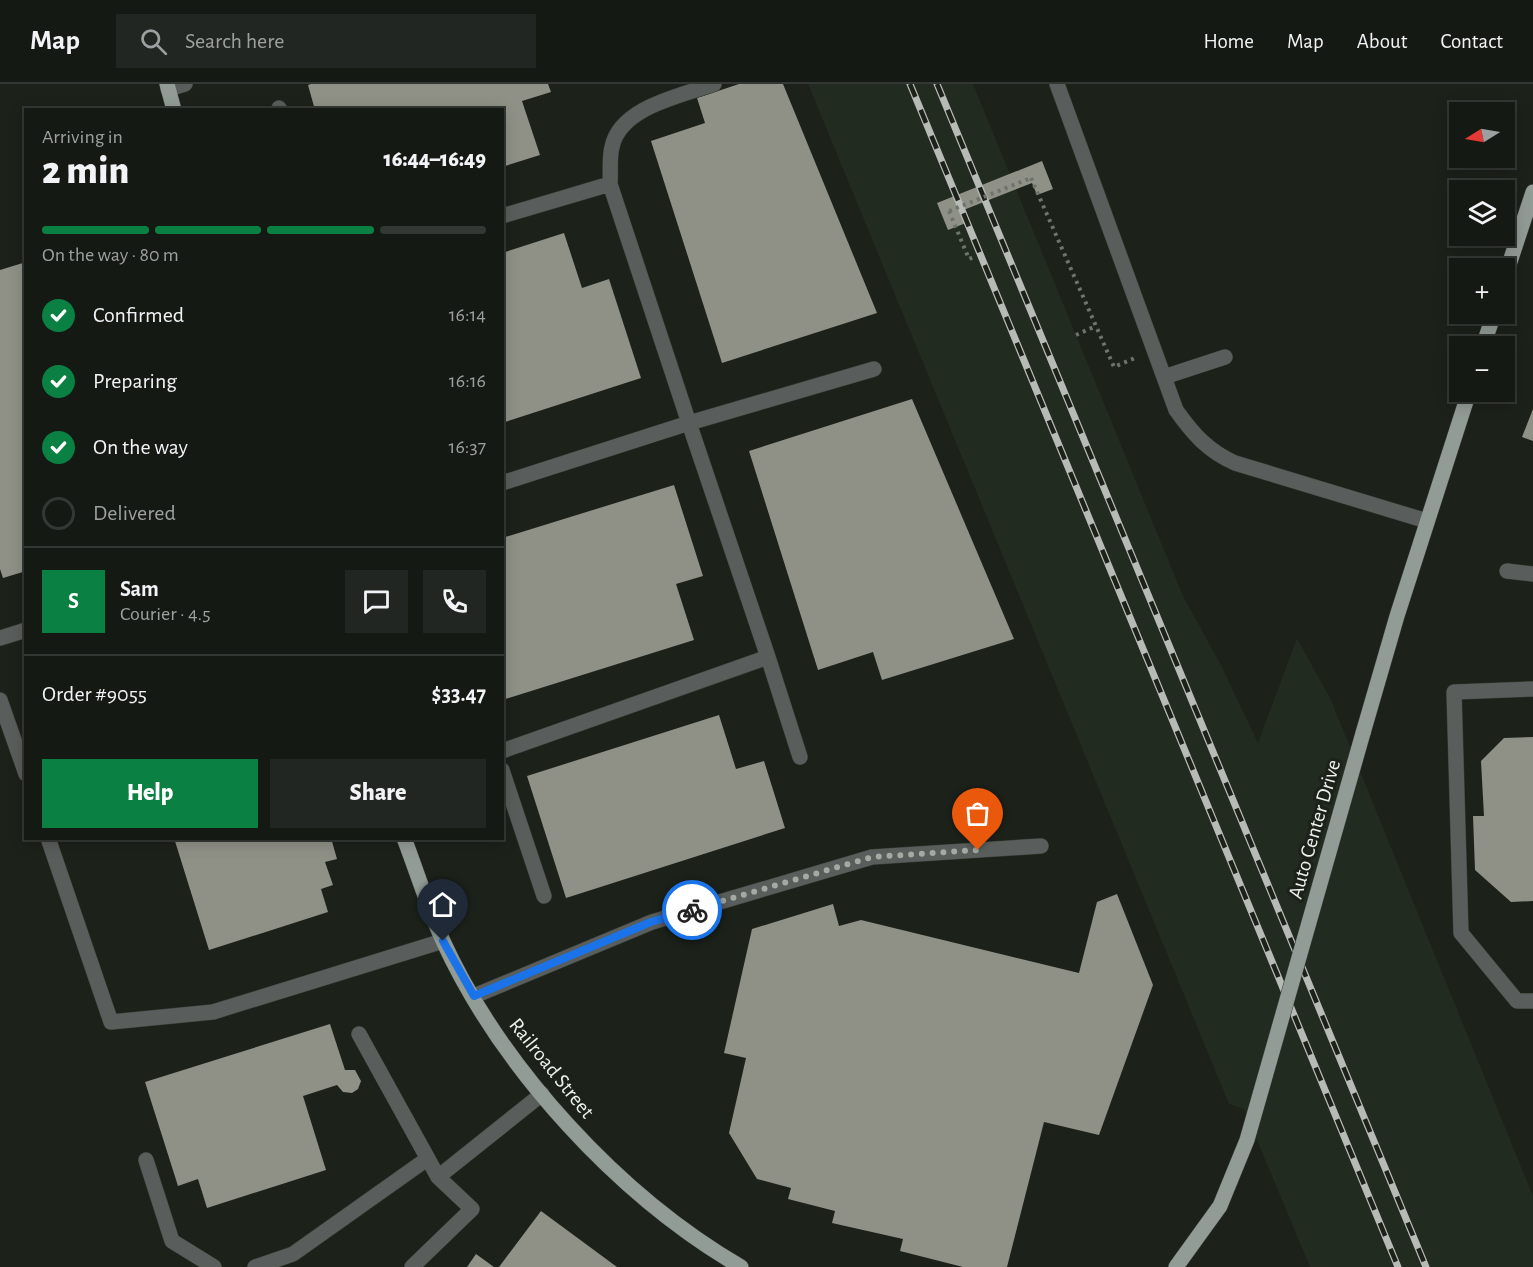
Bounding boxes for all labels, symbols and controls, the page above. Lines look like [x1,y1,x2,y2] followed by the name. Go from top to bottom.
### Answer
[116,14,536,68] search box
[137,25,170,58] icon: search
[30,27,80,55] text: Map
[185,30,284,52] text: Search here
[1203,31,1254,52] text: Home
[1287,31,1324,52] text: Map
[1357,31,1407,52] text: About
[1440,31,1503,52] text: Contact
[1449,102,1515,168] north arrow
[1449,102,1515,402] map controls
[42,127,123,147] text: Arriving in
[384,148,486,170] text: 16:44–16:49
[42,152,129,191] text: 2 min
[1449,180,1515,246] button: layers
[42,245,179,265] text: On the way · 80 m
[1449,258,1515,324] button: +
[42,299,75,332] icon: check
[93,304,184,326] text: Confirmed
[449,305,486,325] text: 16:14
[1449,336,1515,402] button: −
[42,365,75,398] icon: check
[93,370,177,392] text: Preparing
[449,371,486,391] text: 16:16
[42,431,75,464] icon: check
[93,436,188,458] text: On the way
[449,437,486,457] text: 16:37
[93,502,176,524] text: Delivered
[345,570,408,633] button: chat
[423,570,486,633] button: phone
[120,578,159,600] text: Sam
[68,590,79,612] text: S
[120,604,211,624] text: Courier · 4.5
[42,683,147,705] text: Order #9055
[432,683,486,705] text: $33.47
[1285,757,1344,901] street label: Auto Center Drive
[42,759,258,828] button: Help
[270,759,486,828] button: Share
[952,788,1003,850] pin
[961,797,994,830] icon: bag
[417,879,468,941] pin
[662,880,722,940] courier
[426,888,459,921] icon: home
[676,894,709,927] icon: bike
[505,1014,598,1122] street label: Railroad Street

